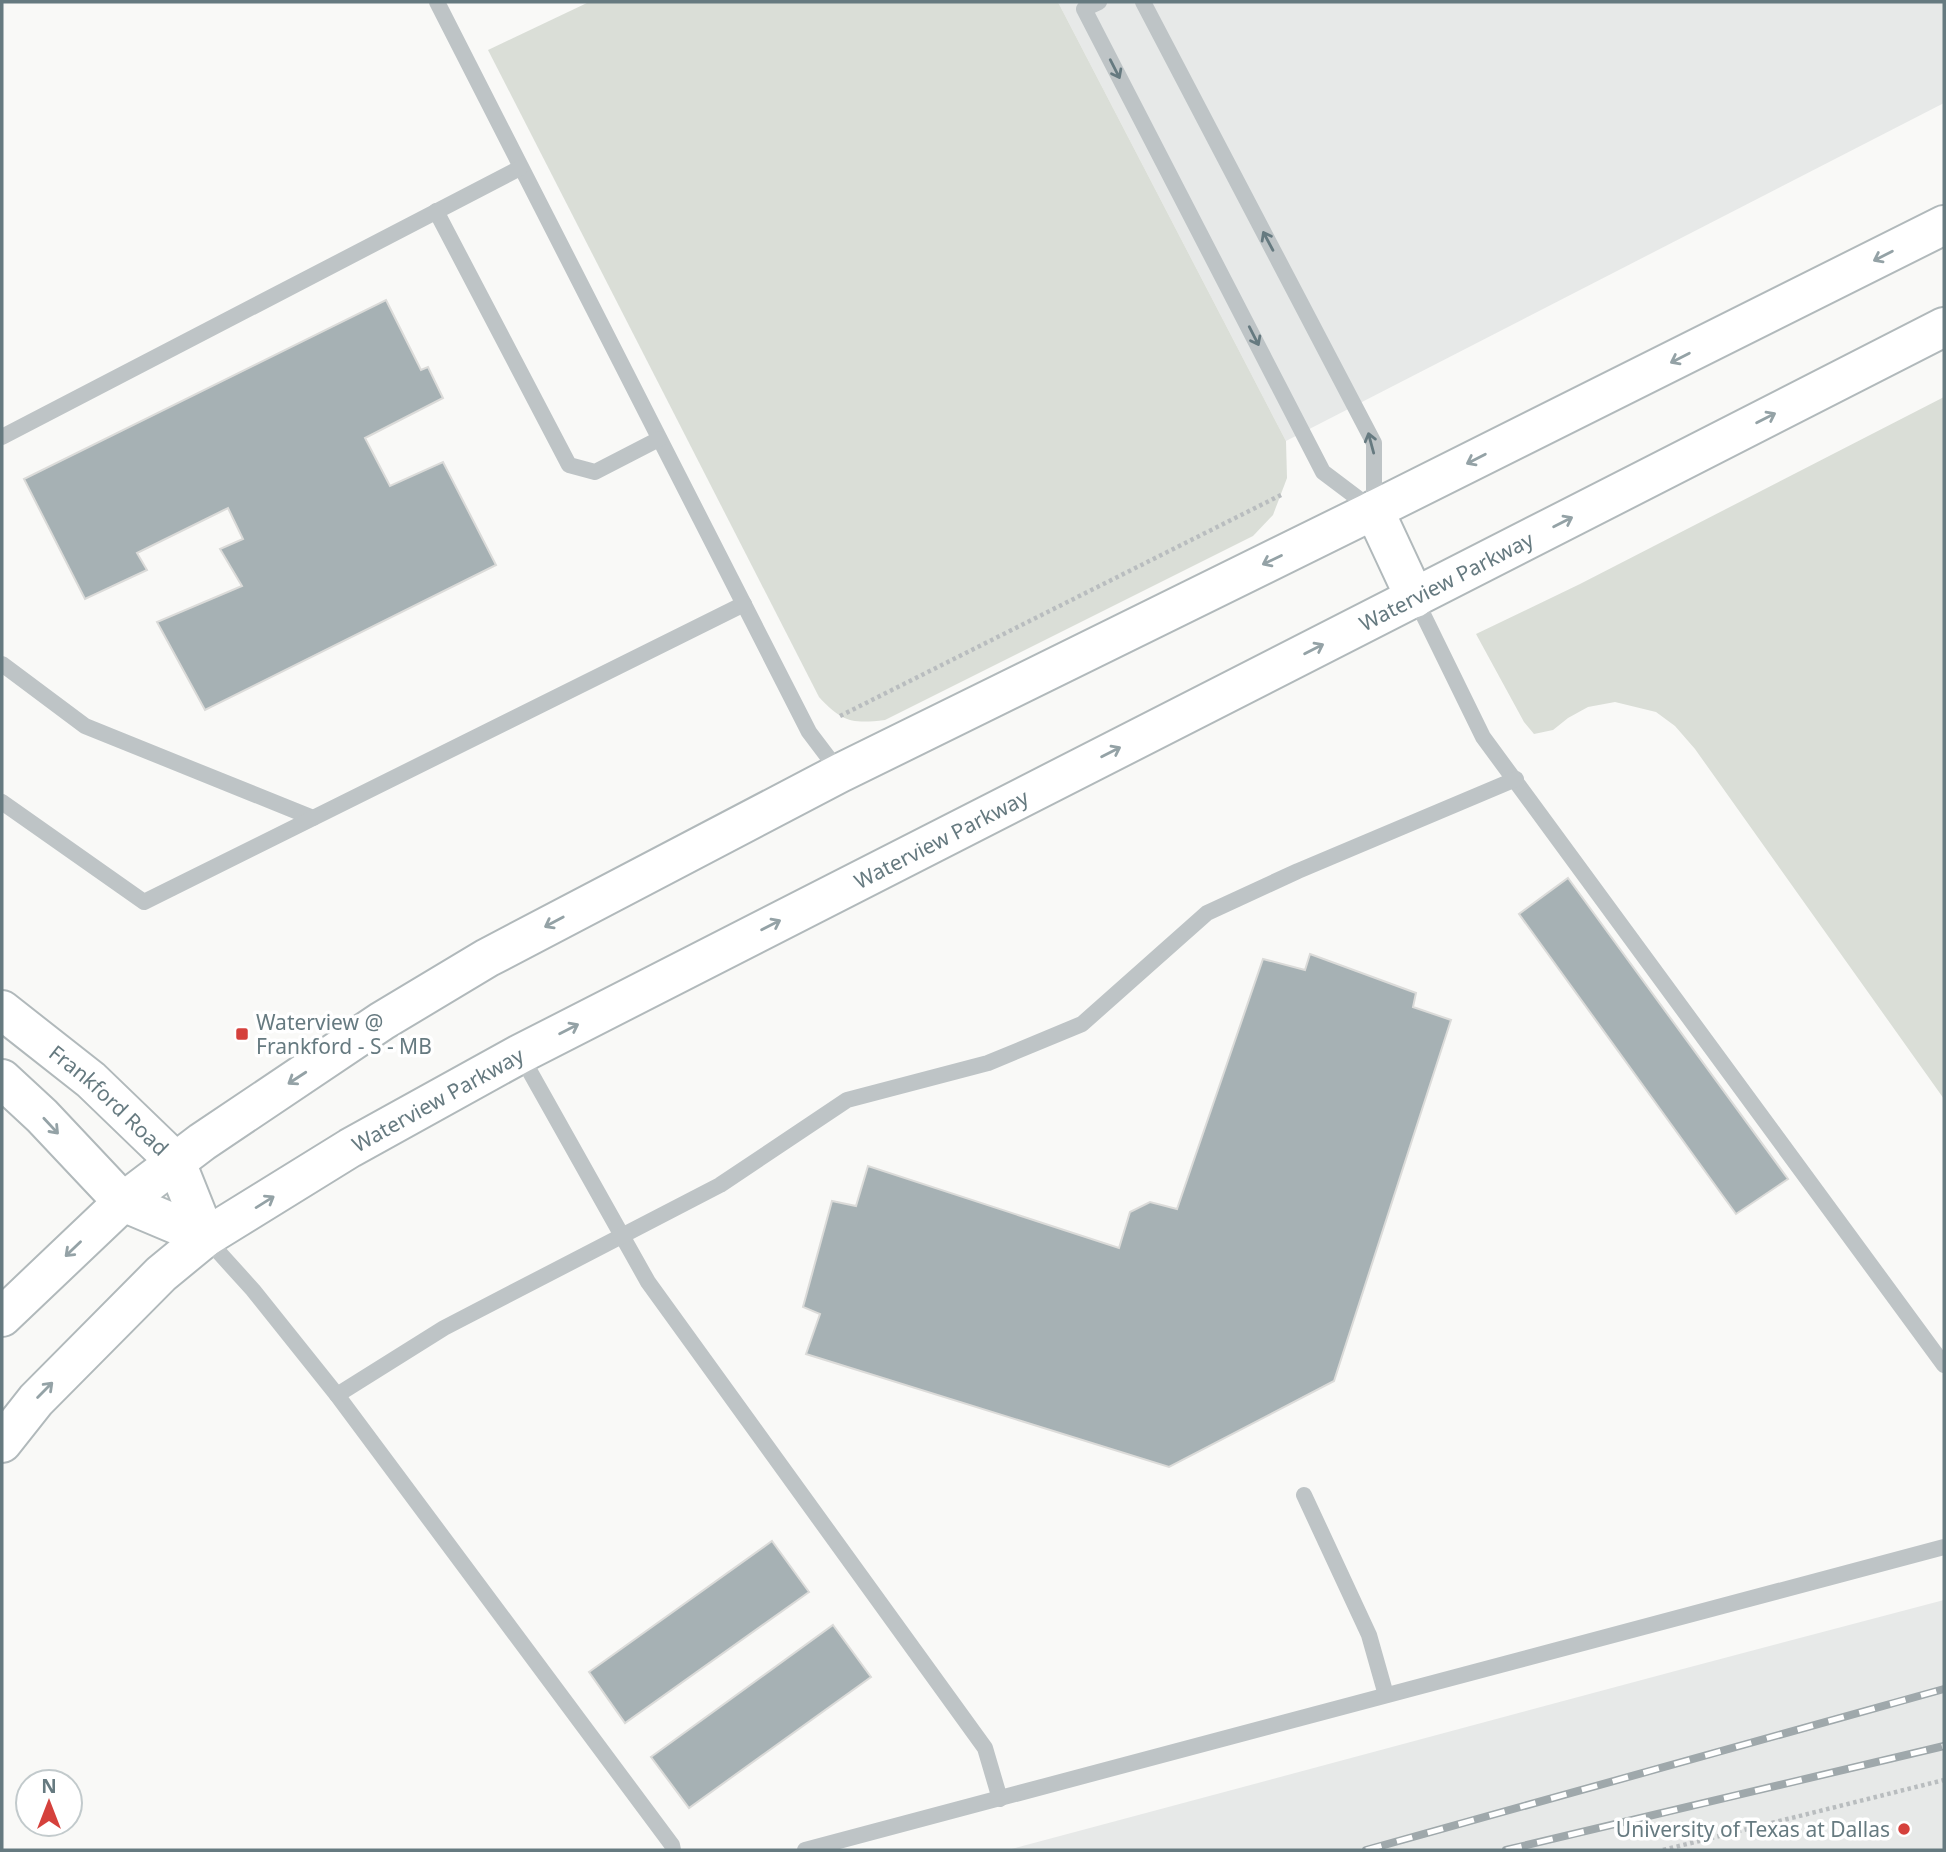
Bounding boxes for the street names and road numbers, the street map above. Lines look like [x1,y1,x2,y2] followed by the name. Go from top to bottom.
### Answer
[1354,525,1538,637] street label: Waterview Parkway
[849,783,1033,895] street label: Waterview Parkway
[44,1038,175,1162] street label: Frankford Road
[347,1041,529,1158] street label: Waterview Parkway

